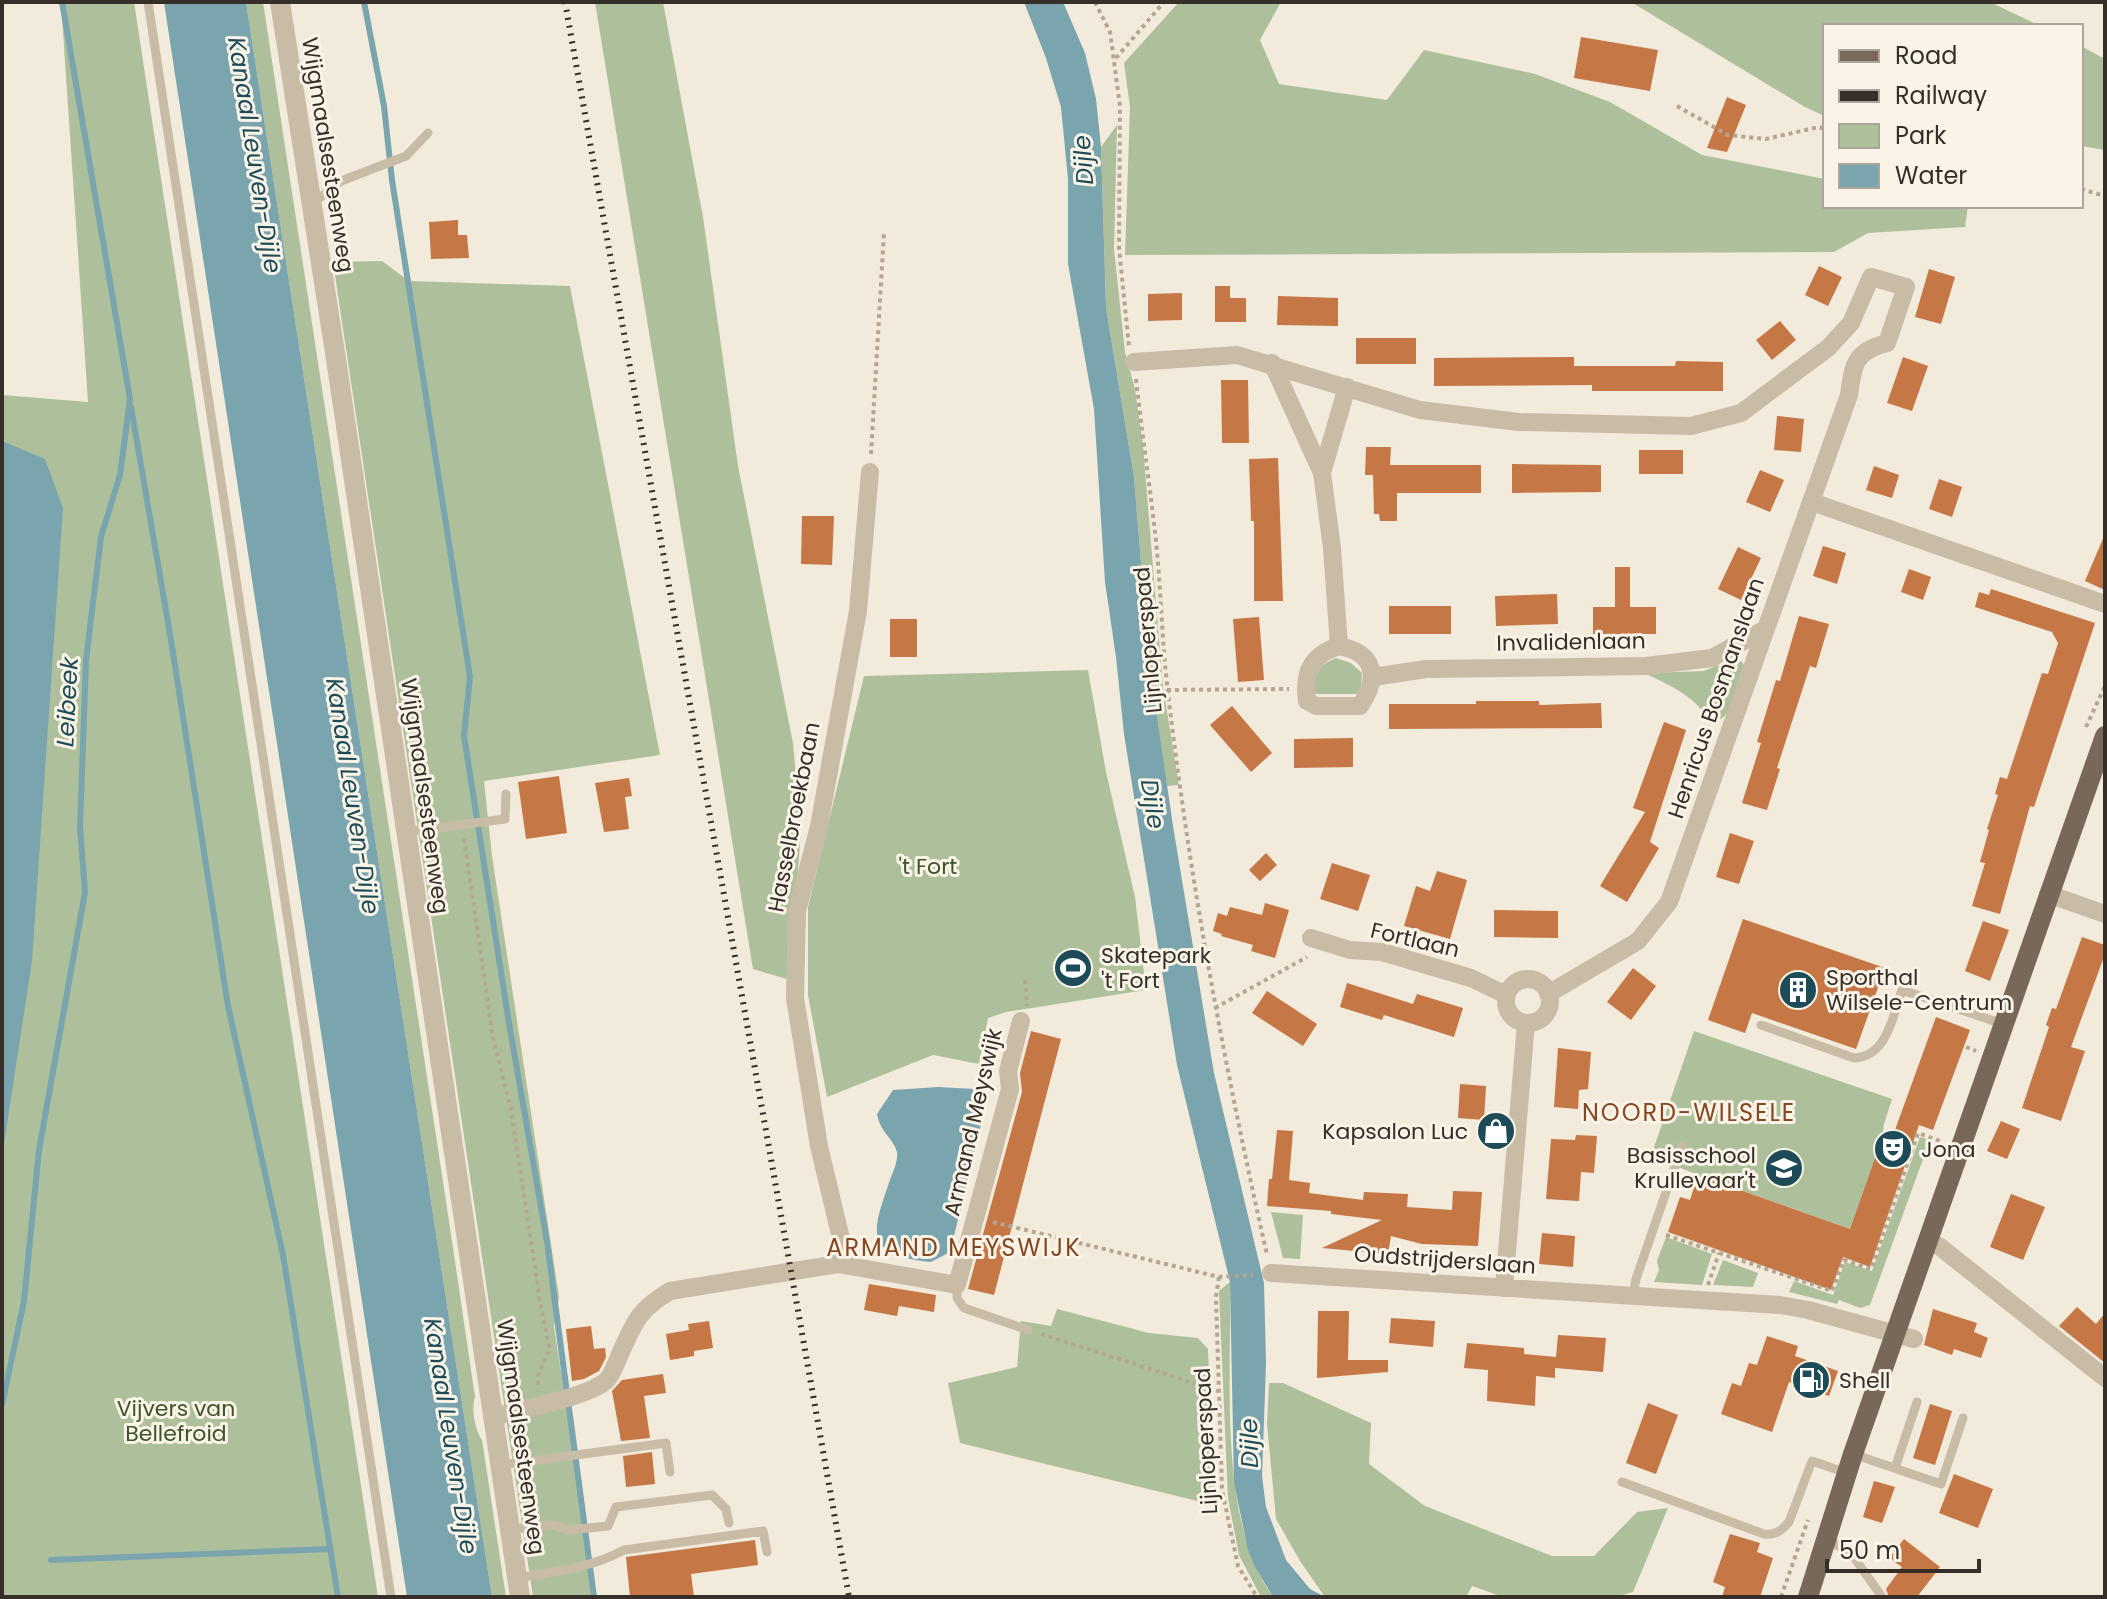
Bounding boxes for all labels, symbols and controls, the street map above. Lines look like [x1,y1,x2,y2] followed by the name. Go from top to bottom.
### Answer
[1823,24,2083,208] legend
[220,35,290,276] water label: Kanaal Leuven-Dijle
[294,35,362,275] street label: Wijgmaalsesteenweg
[1895,39,1957,72] text: Road
[1895,79,1988,112] text: Railway
[1895,119,1947,152] text: Park
[1065,134,1101,186] water label: Dijle
[1895,159,1967,192] text: Water
[1126,566,1170,714] street label: Lijnloperspad
[1660,573,1772,823] street label: Henricus Bosmanslaan
[1496,625,1646,659] street label: Invalidenlaan
[48,655,86,748] water label: Leibeek
[318,676,388,917] water label: Kanaal Leuven-Dijle
[393,676,457,916] street label: Wijgmaalsesteenweg
[760,719,828,915] street label: Hasselbroekbaan
[1133,777,1173,831] water label: Dijle
[899,851,957,882] park label: 't Fort
[1367,915,1463,965] street label: Fortlaan
[1101,940,1212,996] place label: Skatepark 't Fort
[1052,947,1094,989] sports icon: Skatepark 't Fort
[1826,962,2012,1018] place label: Sporthal Wilsele-Centrum
[1777,969,1819,1011] building icon: Sporthal Wilsele-Centrum
[936,1024,1010,1219] street label: Armand Meyswijk
[1582,1096,1796,1129] district label: NOORD-WILSELE
[1475,1110,1517,1152] shop icon: Kapsalon Luc
[1322,1116,1468,1147] place label: Kapsalon Luc
[1872,1128,1914,1170] theatre icon: Jona
[1921,1134,1976,1165] place label: Jona
[1627,1140,1756,1196] place label: Basisschool Krullevaar't
[1763,1147,1805,1189] school or university icon: Basisschool Krullevaar't
[826,1231,1082,1264] district label: ARMAND MEYSWIJK
[1353,1238,1537,1282] street label: Oudstrijderslaan
[416,1316,486,1557] water label: Kanaal Leuven-Dijle
[489,1317,553,1557] street label: Wijgmaalsesteenweg
[1790,1359,1832,1401] fuel station icon: Shell
[1839,1365,1890,1396] place label: Shell
[1187,1367,1225,1515] street label: Lijnloperspad
[117,1393,235,1449] park label: Vijvers van Bellefroid
[1232,1418,1266,1468] water label: Dijle
[1827,1523,1979,1573] scale bar
[1839,1534,1900,1567] text: 50 m

